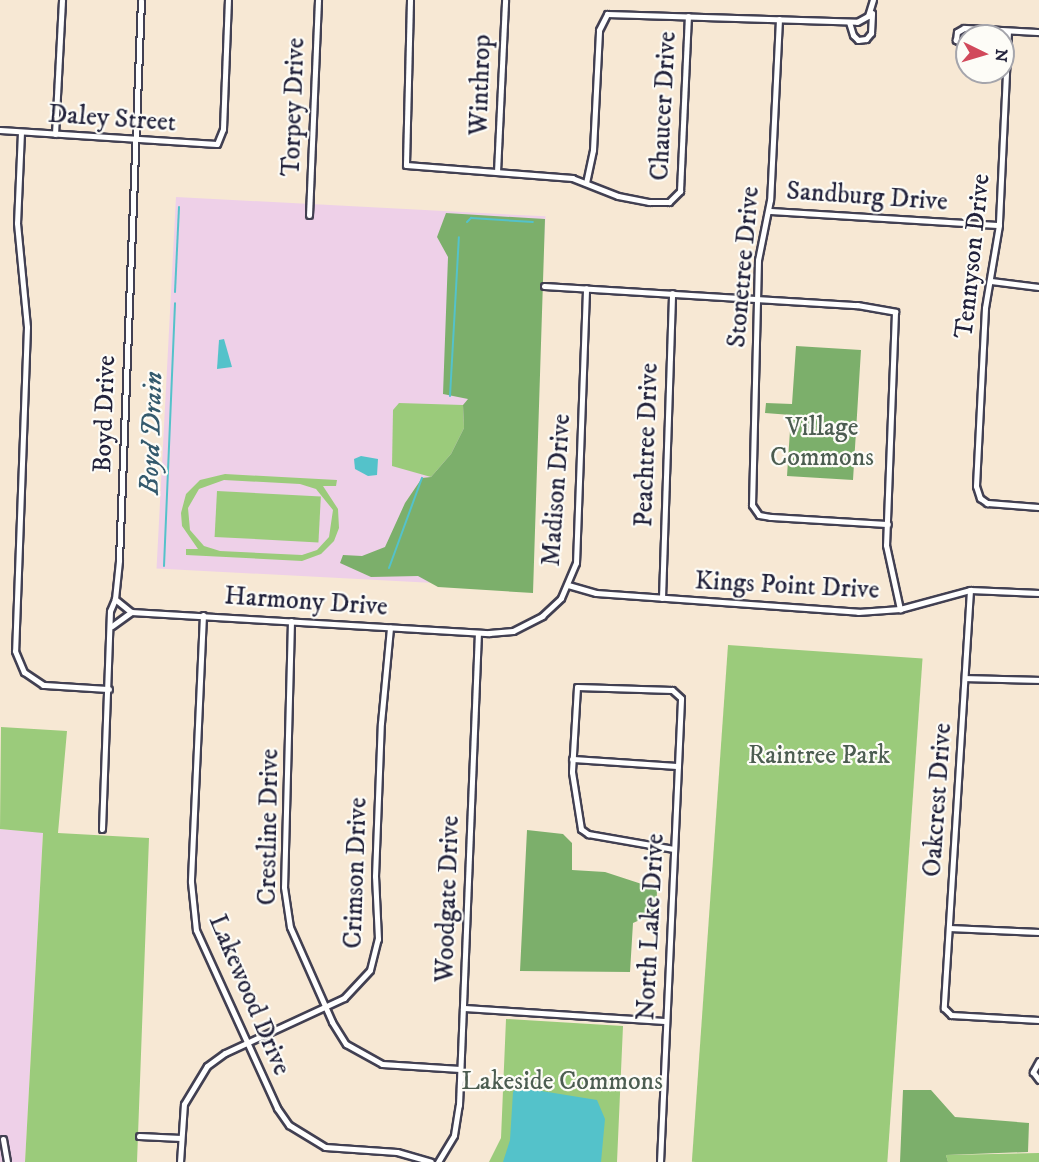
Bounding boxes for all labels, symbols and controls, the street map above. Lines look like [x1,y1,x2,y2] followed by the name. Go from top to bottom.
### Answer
[955,24,1015,84] north arrow
[645,30,683,182] street label: Chaucer Drive
[464,34,498,136] street label: Winthrop
[276,37,312,177] street label: Torpey Drive
[990,48,1011,63] text: N
[47,99,177,139] street label: Daley Street
[949,172,997,340] street label: Tennyson Drive
[785,176,949,218] street label: Sandburg Drive
[721,185,767,349] street label: Stonetree Drive
[87,355,123,473] street label: Boyd Drive
[629,362,665,528] street label: Peachtree Drive
[134,371,170,495] water label: Boyd Drain
[770,412,874,473] park label: Village Commons
[536,413,578,567] street label: Madison Drive
[694,566,880,606] street label: Kings Point Drive
[223,581,389,623] street label: Harmony Drive
[917,722,959,878] street label: Oakcrest Drive
[748,740,890,772] park label: Raintree Park
[252,748,286,906] street label: Crestline Drive
[338,797,374,949] street label: Crimson Drive
[429,815,467,983] street label: Woodgate Drive
[631,833,671,1021] street label: North Lake Drive
[201,910,297,1080] street label: Lakewood Drive
[461,1066,663,1098] park label: Lakeside Commons

